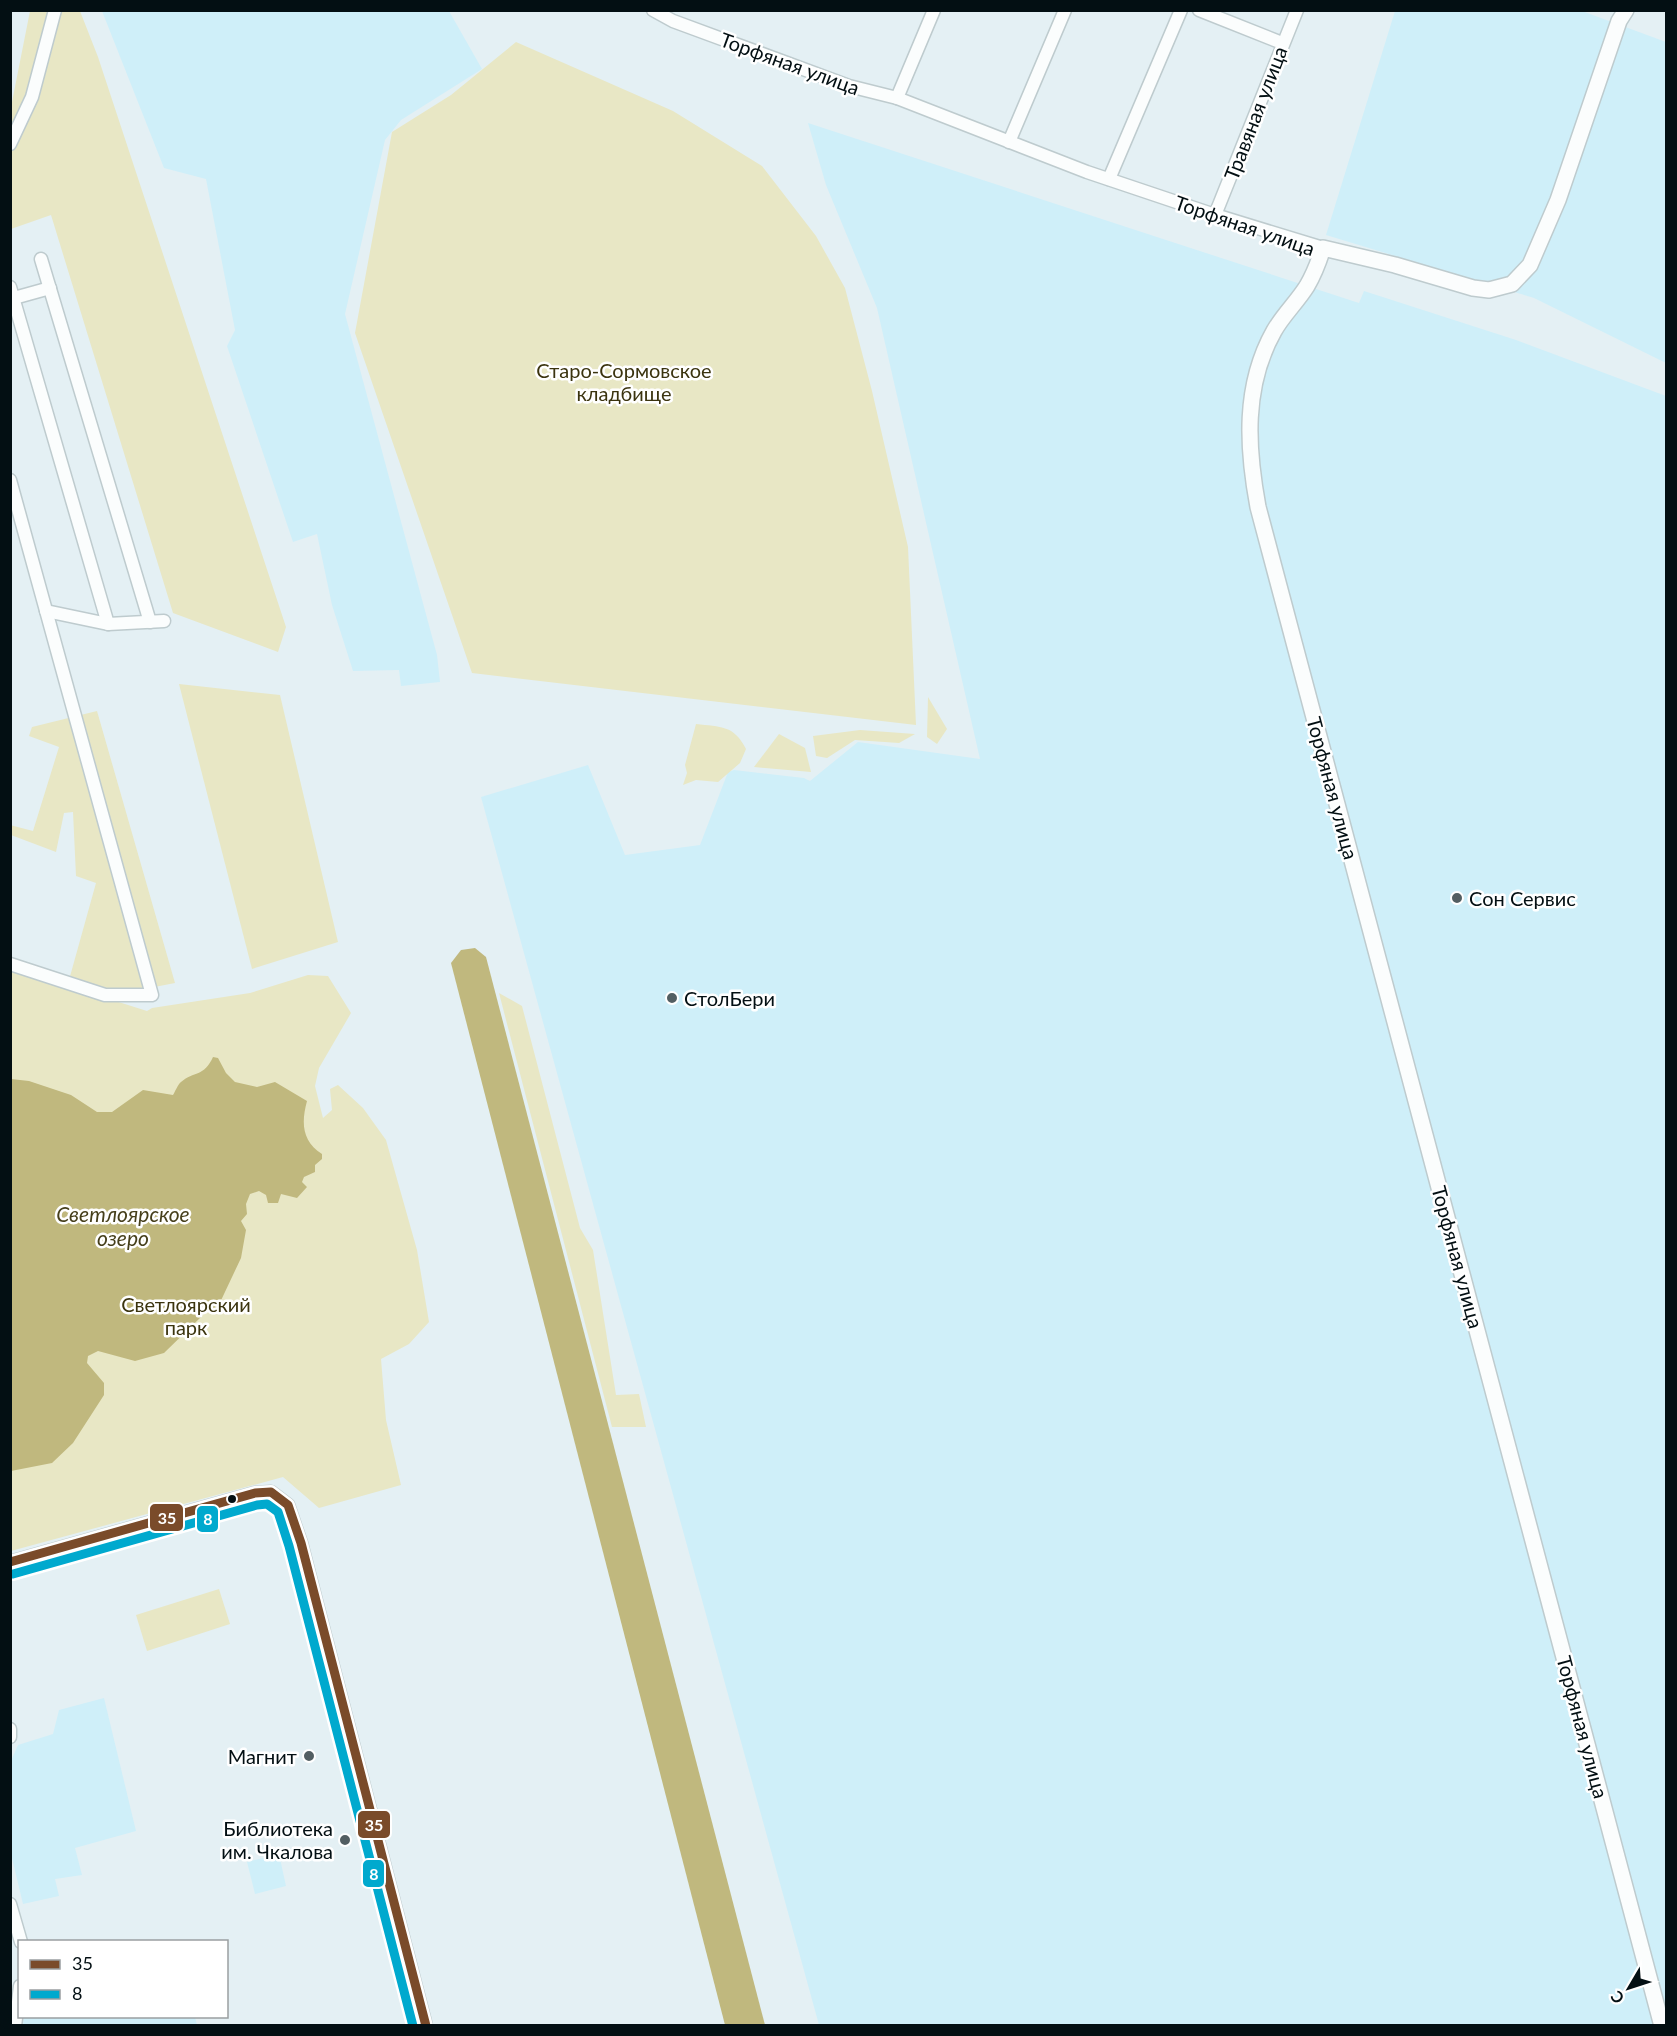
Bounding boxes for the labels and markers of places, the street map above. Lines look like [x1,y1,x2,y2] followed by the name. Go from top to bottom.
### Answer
[1469,886,1576,910] place label: Сон Сервис
[1450,891,1464,905] marker: Сон Сервис
[684,986,775,1010] place label: СтолБери
[665,991,679,1005] marker: СтолБери
[226,1493,238,1505] unlabelled marker
[228,1744,297,1768] place label: Магнит
[302,1749,316,1763] marker: Магнит
[221,1816,333,1863] place label: Библиотека им. Чкалова
[338,1833,352,1847] marker: Библиотека им. Чкалова

